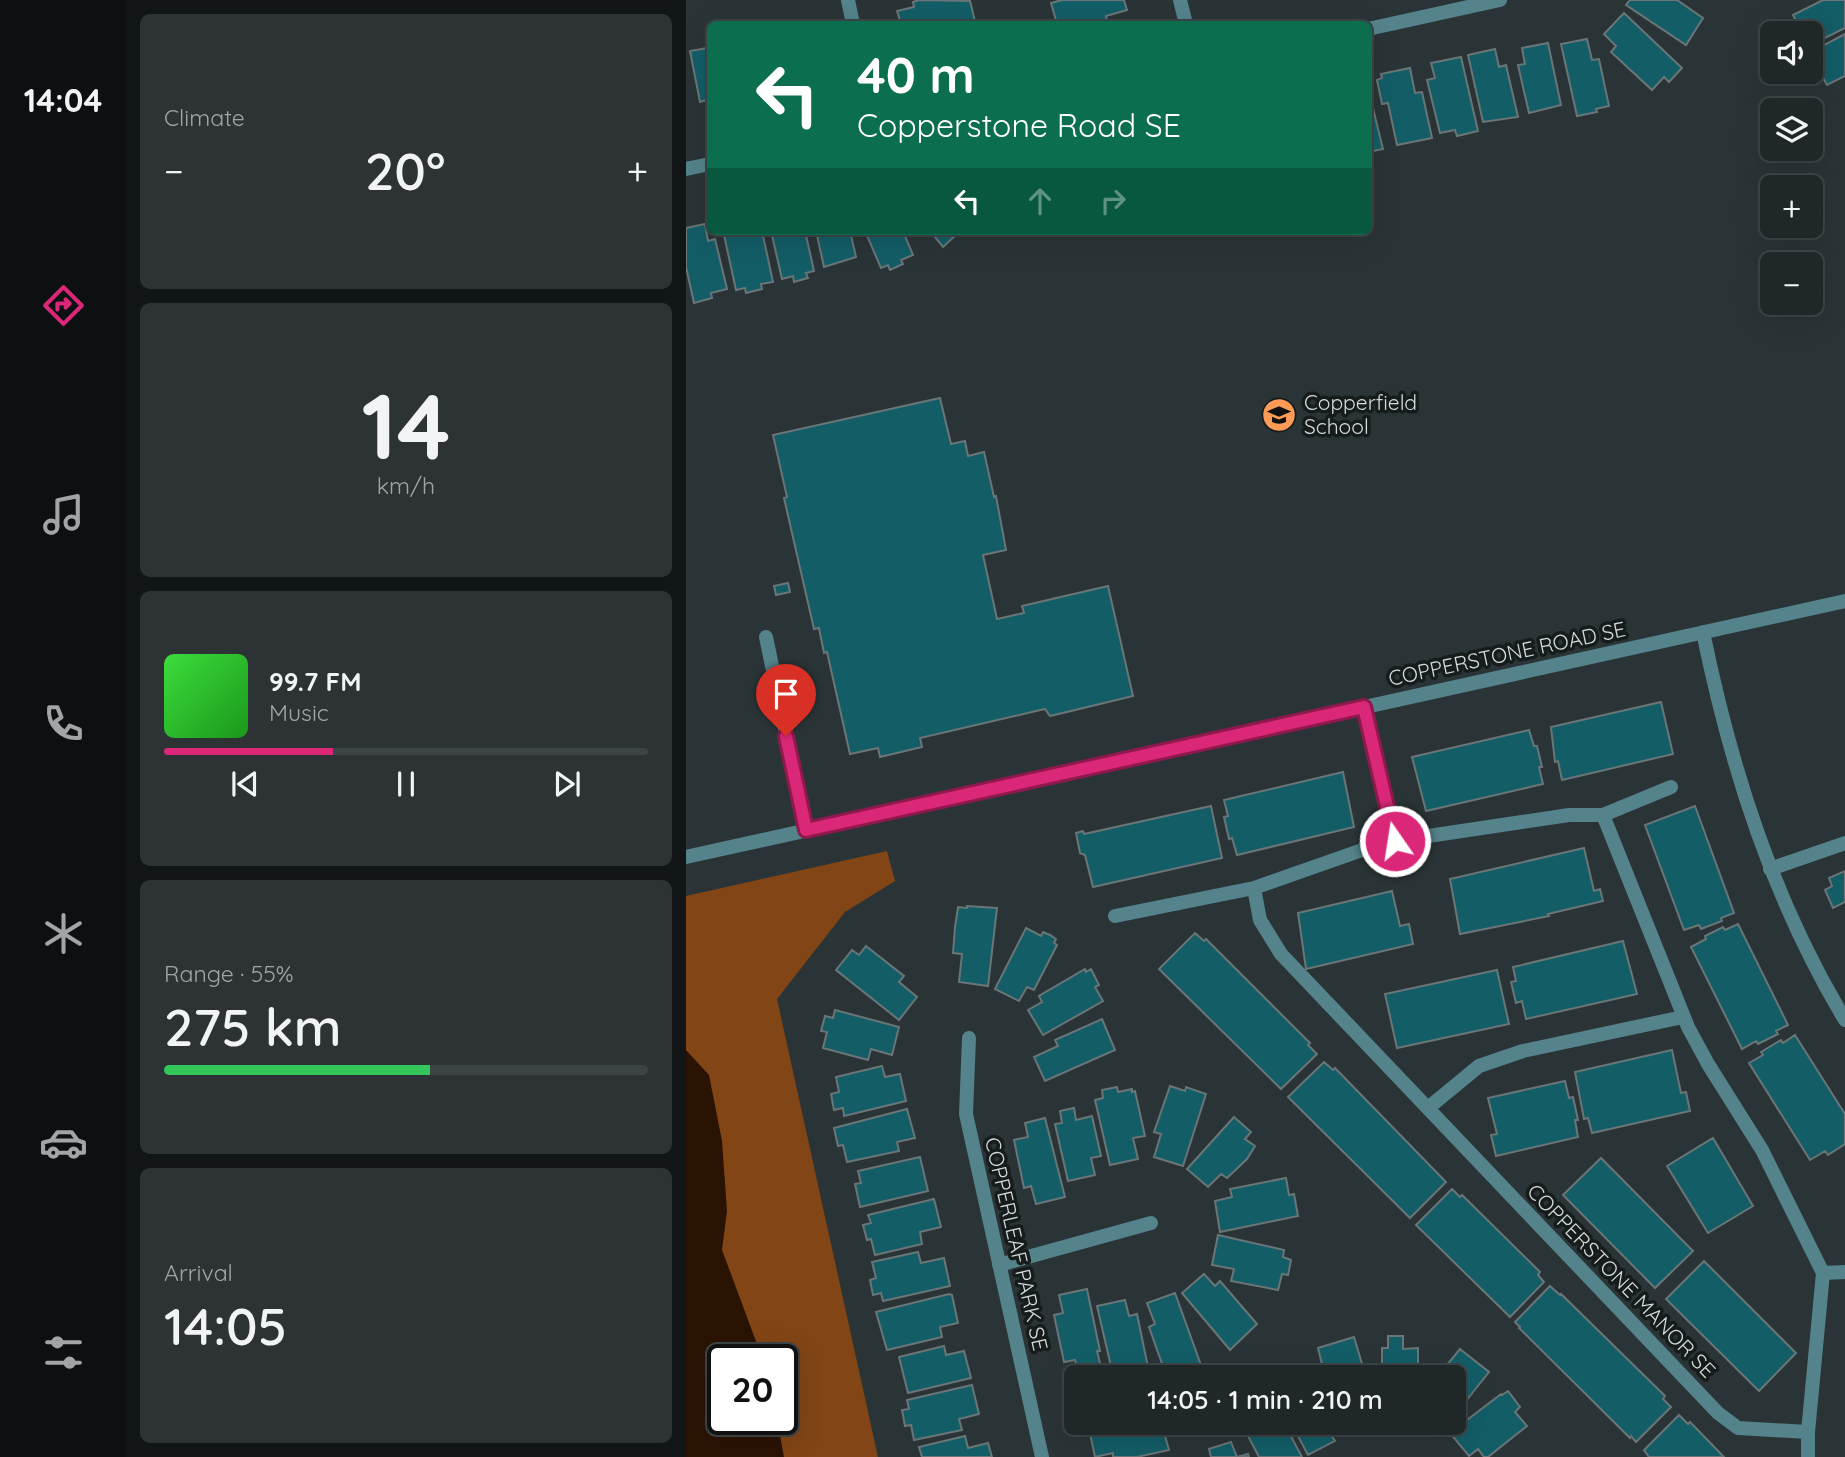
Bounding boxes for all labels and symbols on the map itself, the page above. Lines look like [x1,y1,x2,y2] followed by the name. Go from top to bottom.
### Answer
[1304,389,1417,439] place label: Copperfield School
[1260,396,1298,434] school or university icon: Copperfield School
[1386,615,1628,691] street label: COPPERSTONE ROAD SE
[756,664,816,736] pin
[1358,804,1432,878] position arrow
[980,1135,1054,1353] street label: COPPERLEAF PARK SE
[1522,1178,1721,1383] street label: COPPERSTONE MANOR SE
[707,1344,798,1435] speed limit sign: 20

